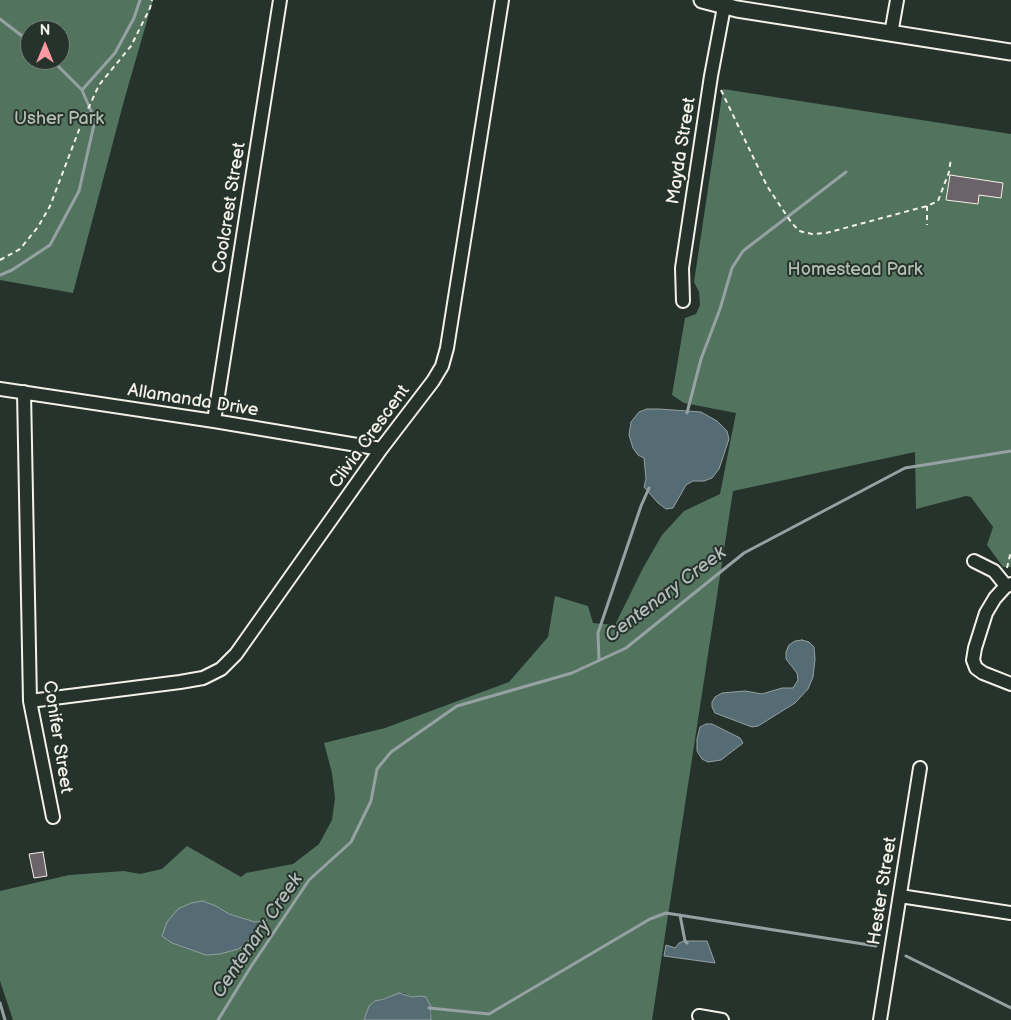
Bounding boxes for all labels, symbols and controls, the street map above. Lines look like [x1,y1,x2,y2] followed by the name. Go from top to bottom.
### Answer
[20,20,70,70] north arrow
[40,22,50,39] text: N
[663,96,701,206] street label: Mayda Street
[14,108,104,130] park label: Usher Park
[209,141,251,275] street label: Coolcrest Street
[788,259,922,281] park label: Homestead Park
[126,380,260,422] street label: Allamanda Drive
[325,381,415,493] street label: Clivia Crescent
[601,542,731,648] water label: Centenary Creek
[37,679,77,795] street label: Conifer Street
[864,835,902,947] street label: Hester Street
[208,869,308,1003] water label: Centenary Creek

